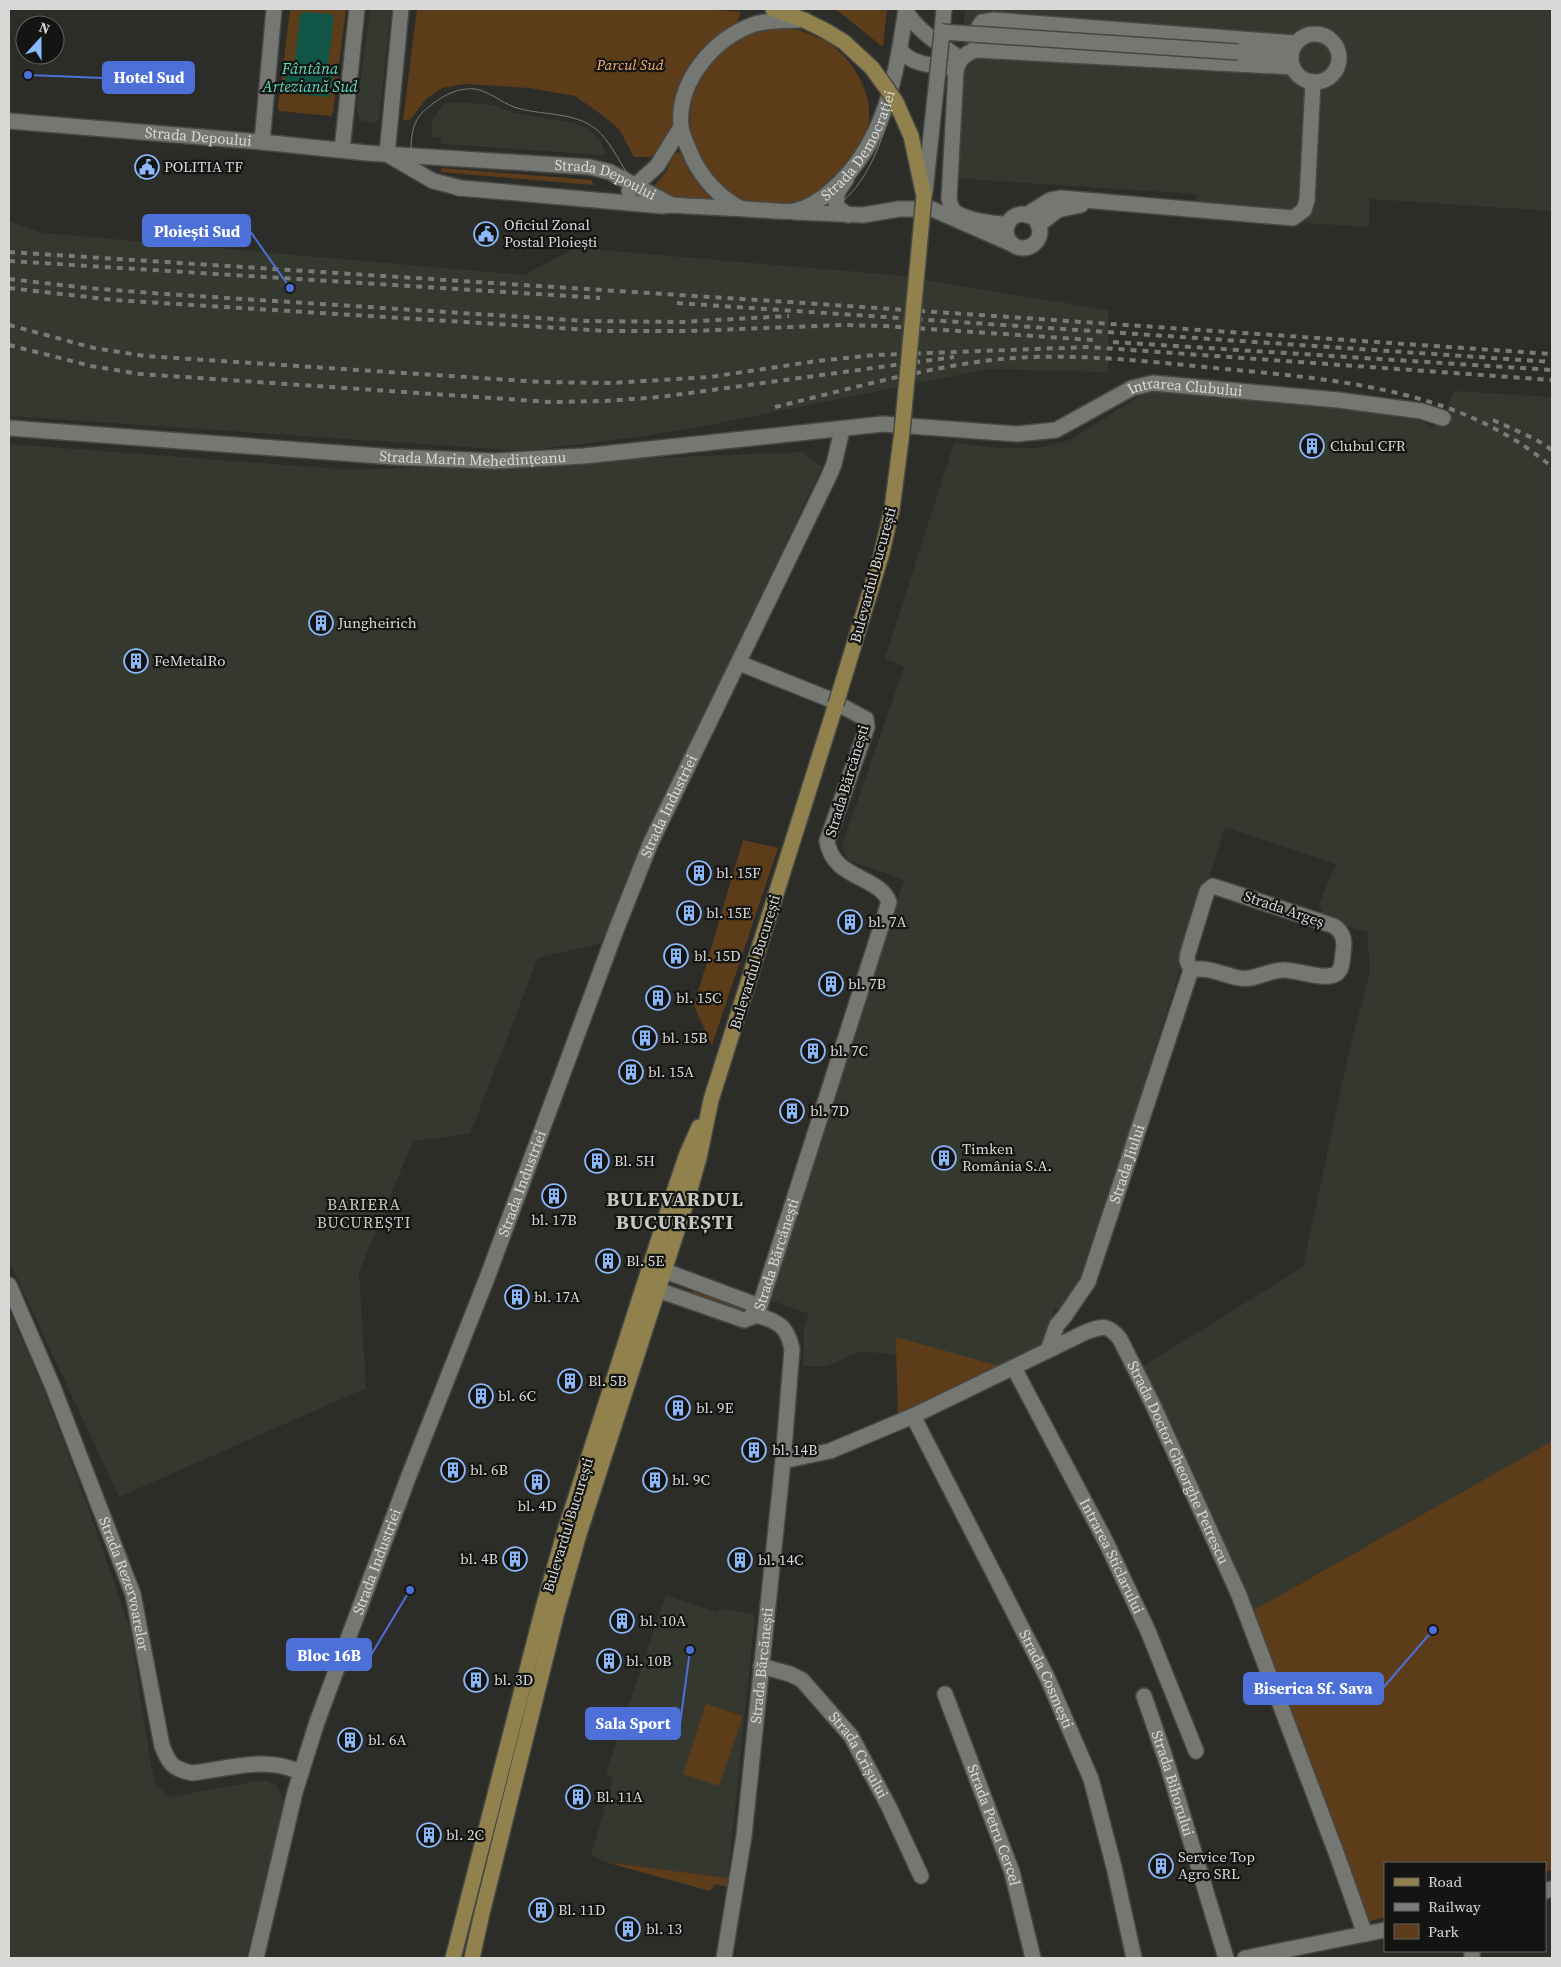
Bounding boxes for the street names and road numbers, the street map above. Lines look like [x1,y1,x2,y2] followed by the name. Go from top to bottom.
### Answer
[816,88,900,205] street label: Strada Democrației
[144,121,253,151] street label: Strada Depoului
[554,154,660,205] street label: Strada Depoului
[1123,372,1243,401] street label: Intrarea Clubului
[379,445,567,471] street label: Strada Marin Mehedințeanu
[844,505,901,645] street label: Bulevardul București
[819,722,874,840] street label: Strada Bărcănești
[635,751,702,861] street label: Strada Industriei
[1241,885,1327,932] street label: Strada Argeș
[724,892,785,1032] street label: Bulevardul București
[1104,1122,1149,1206] street label: Strada Jiului
[492,1127,551,1240] street label: Strada Industriei
[748,1196,804,1313] street label: Strada Bărcănești
[1123,1357,1235,1568] street label: Strada Doctor Gheorghe Petrescu
[537,1455,598,1595] street label: Bulevardul București
[1075,1494,1149,1617] street label: Intrarea Sticlarului
[347,1505,406,1618] street label: Strada Industriei
[94,1514,155,1653] street label: Strada Rezervoarelor
[745,1606,778,1725] street label: Strada Bărcănești
[1014,1626,1079,1732] street label: Strada Cosmești
[824,1707,894,1802] street label: Strada Crișului
[1147,1728,1200,1839] street label: Strada Bihorului
[962,1761,1026,1888] street label: Strada Petru Cercel

